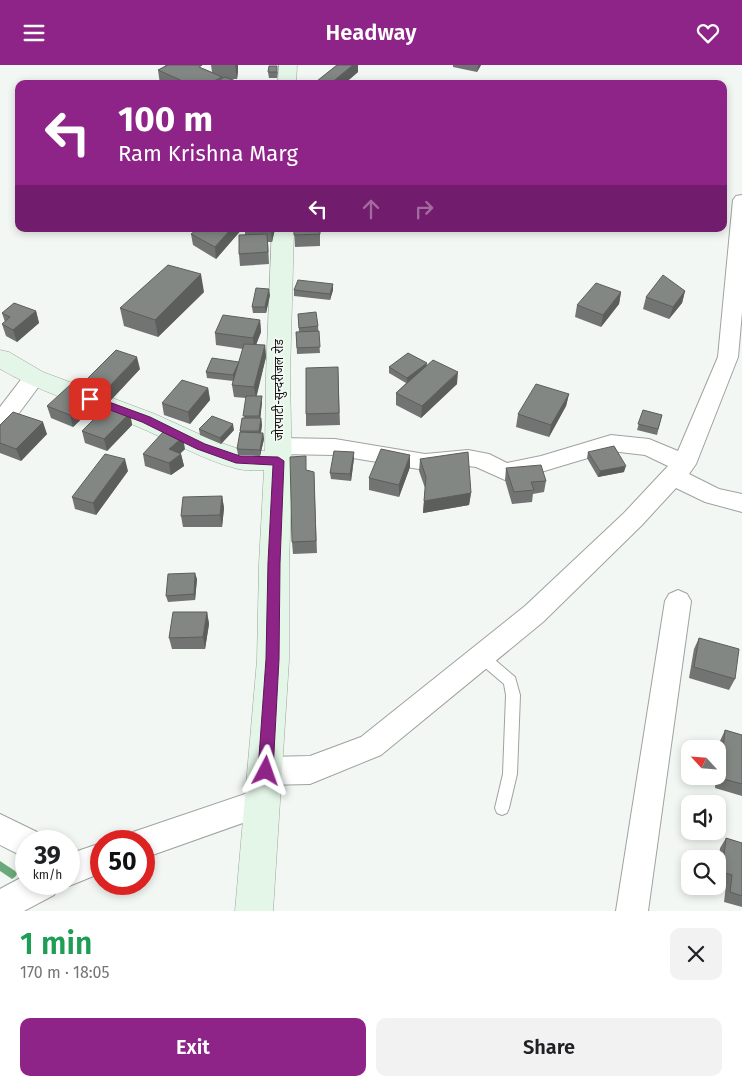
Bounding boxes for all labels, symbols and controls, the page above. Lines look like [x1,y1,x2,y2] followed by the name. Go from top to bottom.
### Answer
[20,19,48,47] icon: menu
[326,19,416,46] text: Headway
[694,19,722,47] icon: heart
[118,98,213,140] text: 100 m
[35,100,100,165] icon: left
[118,140,298,167] text: Ram Krishna Marg
[304,195,332,223] icon: left
[357,195,385,223] icon: ahead
[410,195,438,223] icon: right
[271,339,287,441] street label: जोरपाटी-सुन्दरीजल रोड
[69,378,111,420] pin
[76,385,104,413] icon: arrive
[681,740,726,785] north arrow
[681,740,726,895] map controls
[239,744,291,796] position arrow
[681,795,726,840] button: sound
[90,830,155,895] speed limit sign: 50
[34,841,61,871] text: 39
[681,850,726,895] button: search
[33,868,62,882] text: km/h
[20,926,92,962] text: 1 min
[670,928,722,980] button: close
[20,963,110,982] text: 170 m · 18:05
[20,1018,366,1076] button: Exit
[376,1018,722,1076] button: Share

